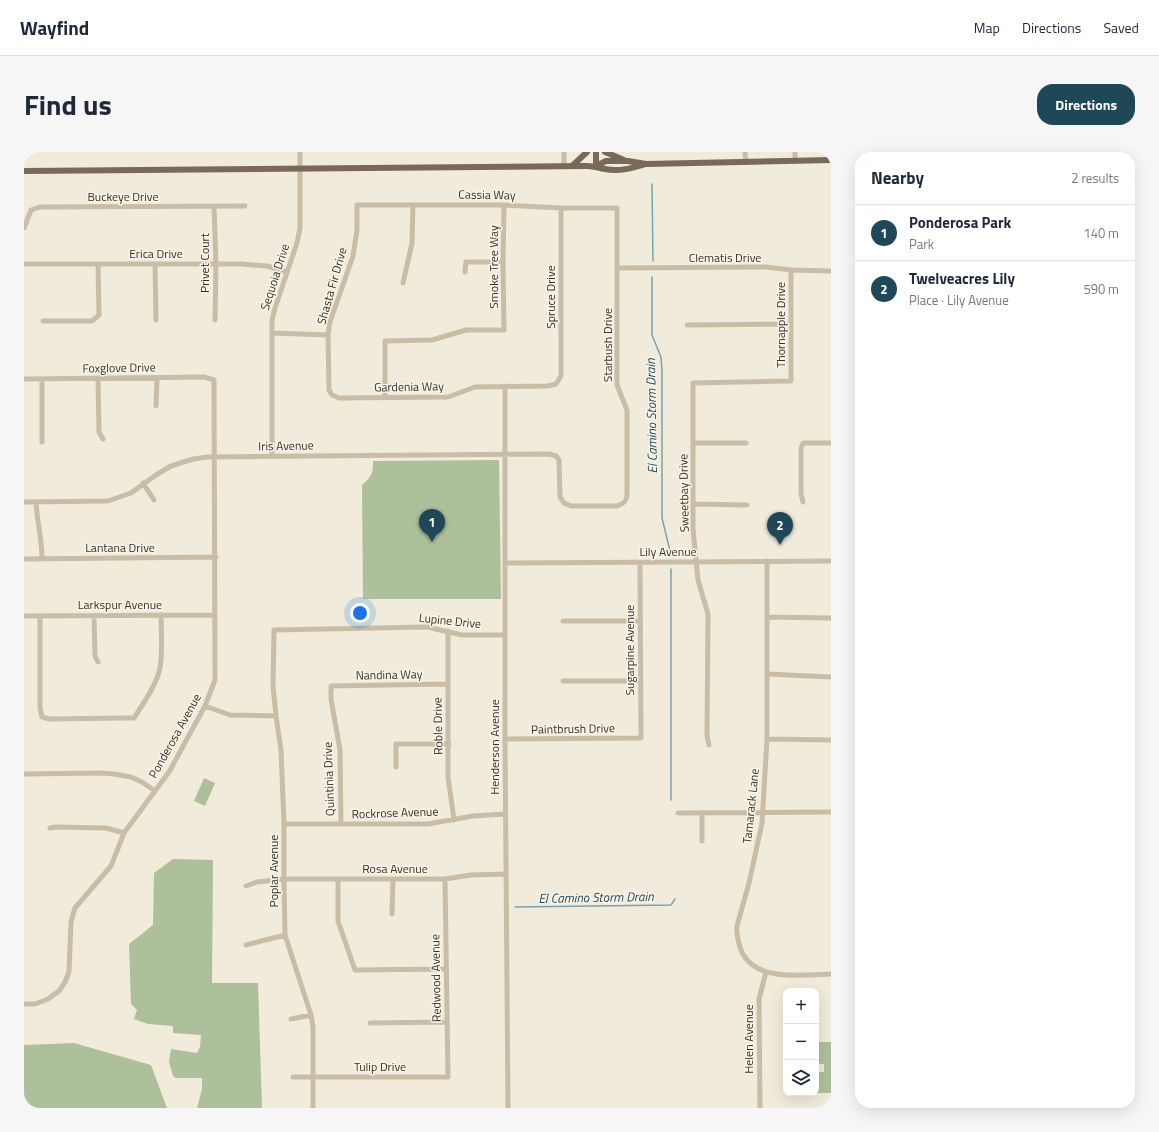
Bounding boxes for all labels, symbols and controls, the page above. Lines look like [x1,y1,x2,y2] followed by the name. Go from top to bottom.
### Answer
[20,13,89,42] text: Wayfind
[974,17,1000,38] text: Map
[1022,17,1081,38] text: Directions
[1103,17,1139,38] text: Saved
[24,83,112,126] text: Find us
[1037,84,1135,125] button: Directions
[871,165,924,191] text: Nearby
[1071,168,1119,188] text: 2 results
[458,185,516,205] street label: Cassia Way
[87,187,159,206] street label: Buckeye Drive
[909,211,1011,234] text: Ponderosa Park
[880,223,888,243] text: 1
[1083,223,1119,243] text: 140 m
[484,225,503,309] street label: Smoke Tree Way
[195,232,214,293] street label: Privet Court
[909,234,934,254] text: Park
[255,241,294,313] street label: Sequoia Drive
[129,244,183,263] street label: Erica Drive
[311,245,352,327] street label: Shasta Fir Drive
[689,248,761,267] street label: Clematis Drive
[541,265,560,329] street label: Spruce Drive
[909,267,1015,290] text: Twelveacres Lily
[880,279,888,299] text: 2
[1083,279,1119,299] text: 590 m
[771,282,790,368] street label: Thornapple Drive
[909,290,1009,310] text: Place · Lily Avenue
[598,308,617,382] street label: Starbush Drive
[82,357,156,378] street label: Foxglove Drive
[640,358,662,474] water label: El Camino Storm Drain
[374,376,444,397] street label: Gardenia Way
[258,436,314,455] street label: Iris Avenue
[673,453,694,533] street label: Sweetbay Drive
[419,509,445,542] pin: 1
[767,512,793,545] pin: 2
[85,538,155,557] street label: Lantana Drive
[639,542,697,561] street label: Lily Avenue
[78,595,162,614] street label: Larkspur Avenue
[350,603,370,623] your location
[620,605,639,695] street label: Sugarpine Avenue
[418,608,482,633] street label: Lupine Drive
[355,664,423,685] street label: Nandina Way
[143,690,206,782] street label: Ponderosa Avenue
[427,697,448,755] street label: Roble Drive
[485,699,504,795] street label: Henderson Avenue
[531,718,615,739] street label: Paintbrush Drive
[318,742,339,816] street label: Quintinia Drive
[737,767,764,844] street label: Tamarack Lane
[351,801,439,824] street label: Rockrose Avenue
[264,835,283,907] street label: Poplar Avenue
[362,859,428,878] street label: Rosa Avenue
[538,886,654,908] water label: El Camino Storm Drain
[425,934,446,1022] street label: Redwood Avenue
[783,988,819,1096] map controls
[783,988,819,1024] button: +
[739,1004,758,1074] street label: Helen Avenue
[783,1024,819,1060] button: −
[354,1057,406,1076] street label: Tulip Drive
[783,1060,819,1096] button: layers

